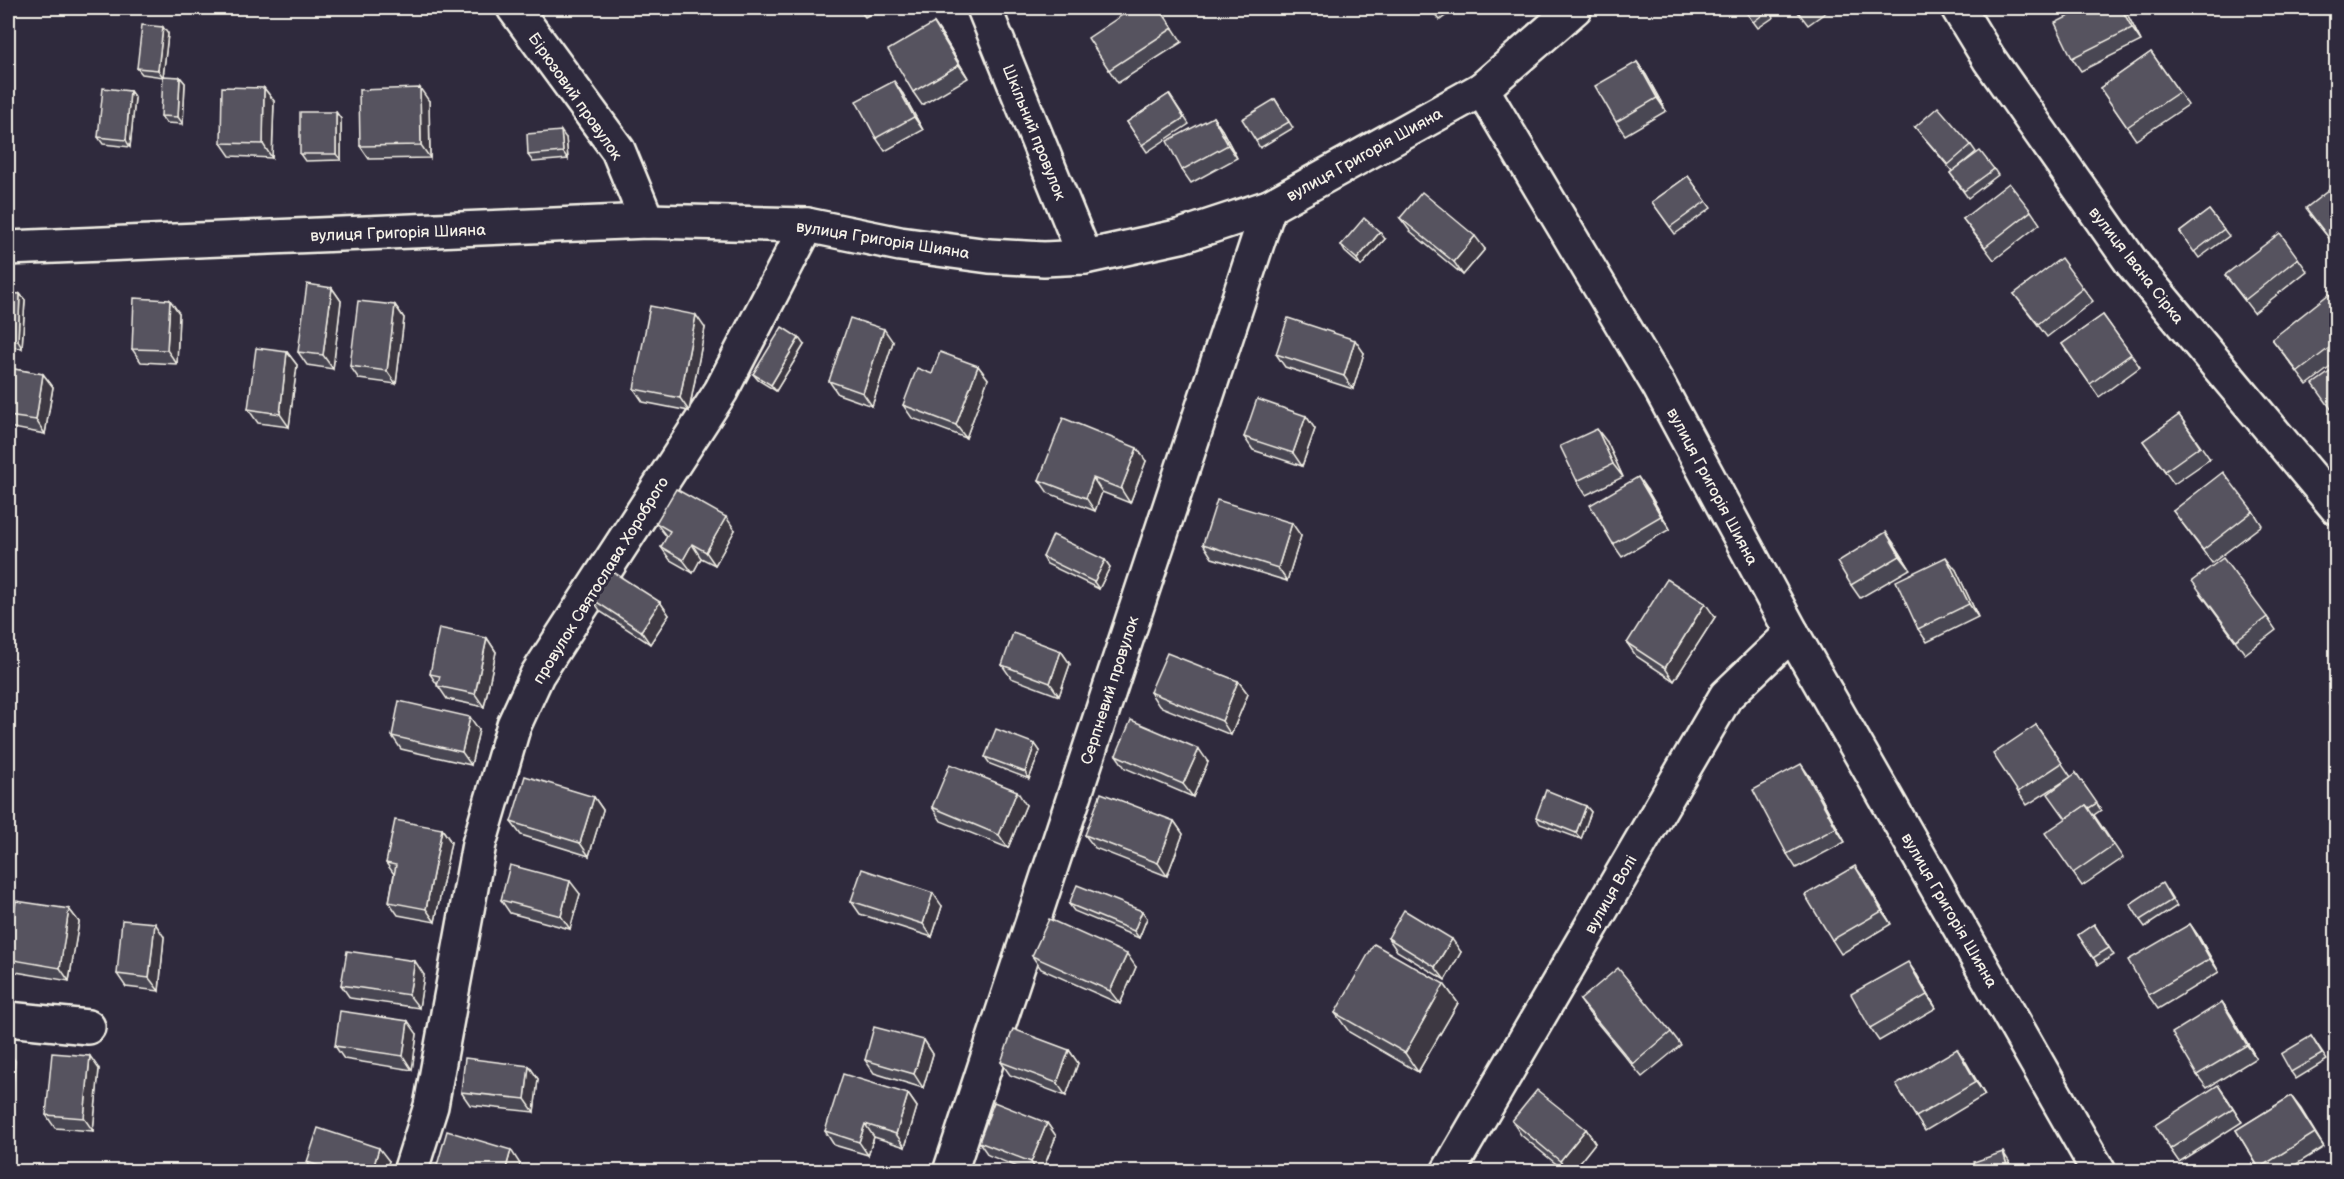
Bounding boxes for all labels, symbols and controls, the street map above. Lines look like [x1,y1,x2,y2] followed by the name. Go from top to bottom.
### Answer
[524,30,626,165] street label: Бірюзовий провулок
[998,62,1070,204] street label: Шкільний провулок
[1283,104,1446,206] street label: вулиця Григорія Шияна
[2084,204,2188,329] street label: вулиця Івана Сірка
[795,217,971,264] street label: вулиця Григорія Шияна
[310,221,487,246] street label: вулиця Григорія Шияна
[1662,405,1761,569] street label: вулиця Григорія Шияна
[529,474,673,688] street label: провулок Святослава Хороброго
[1077,613,1144,767] street label: Серпневий провулок
[1897,830,2001,992] street label: вулиця Григорія Шияна
[1581,852,1641,938] street label: вулиця Волі

